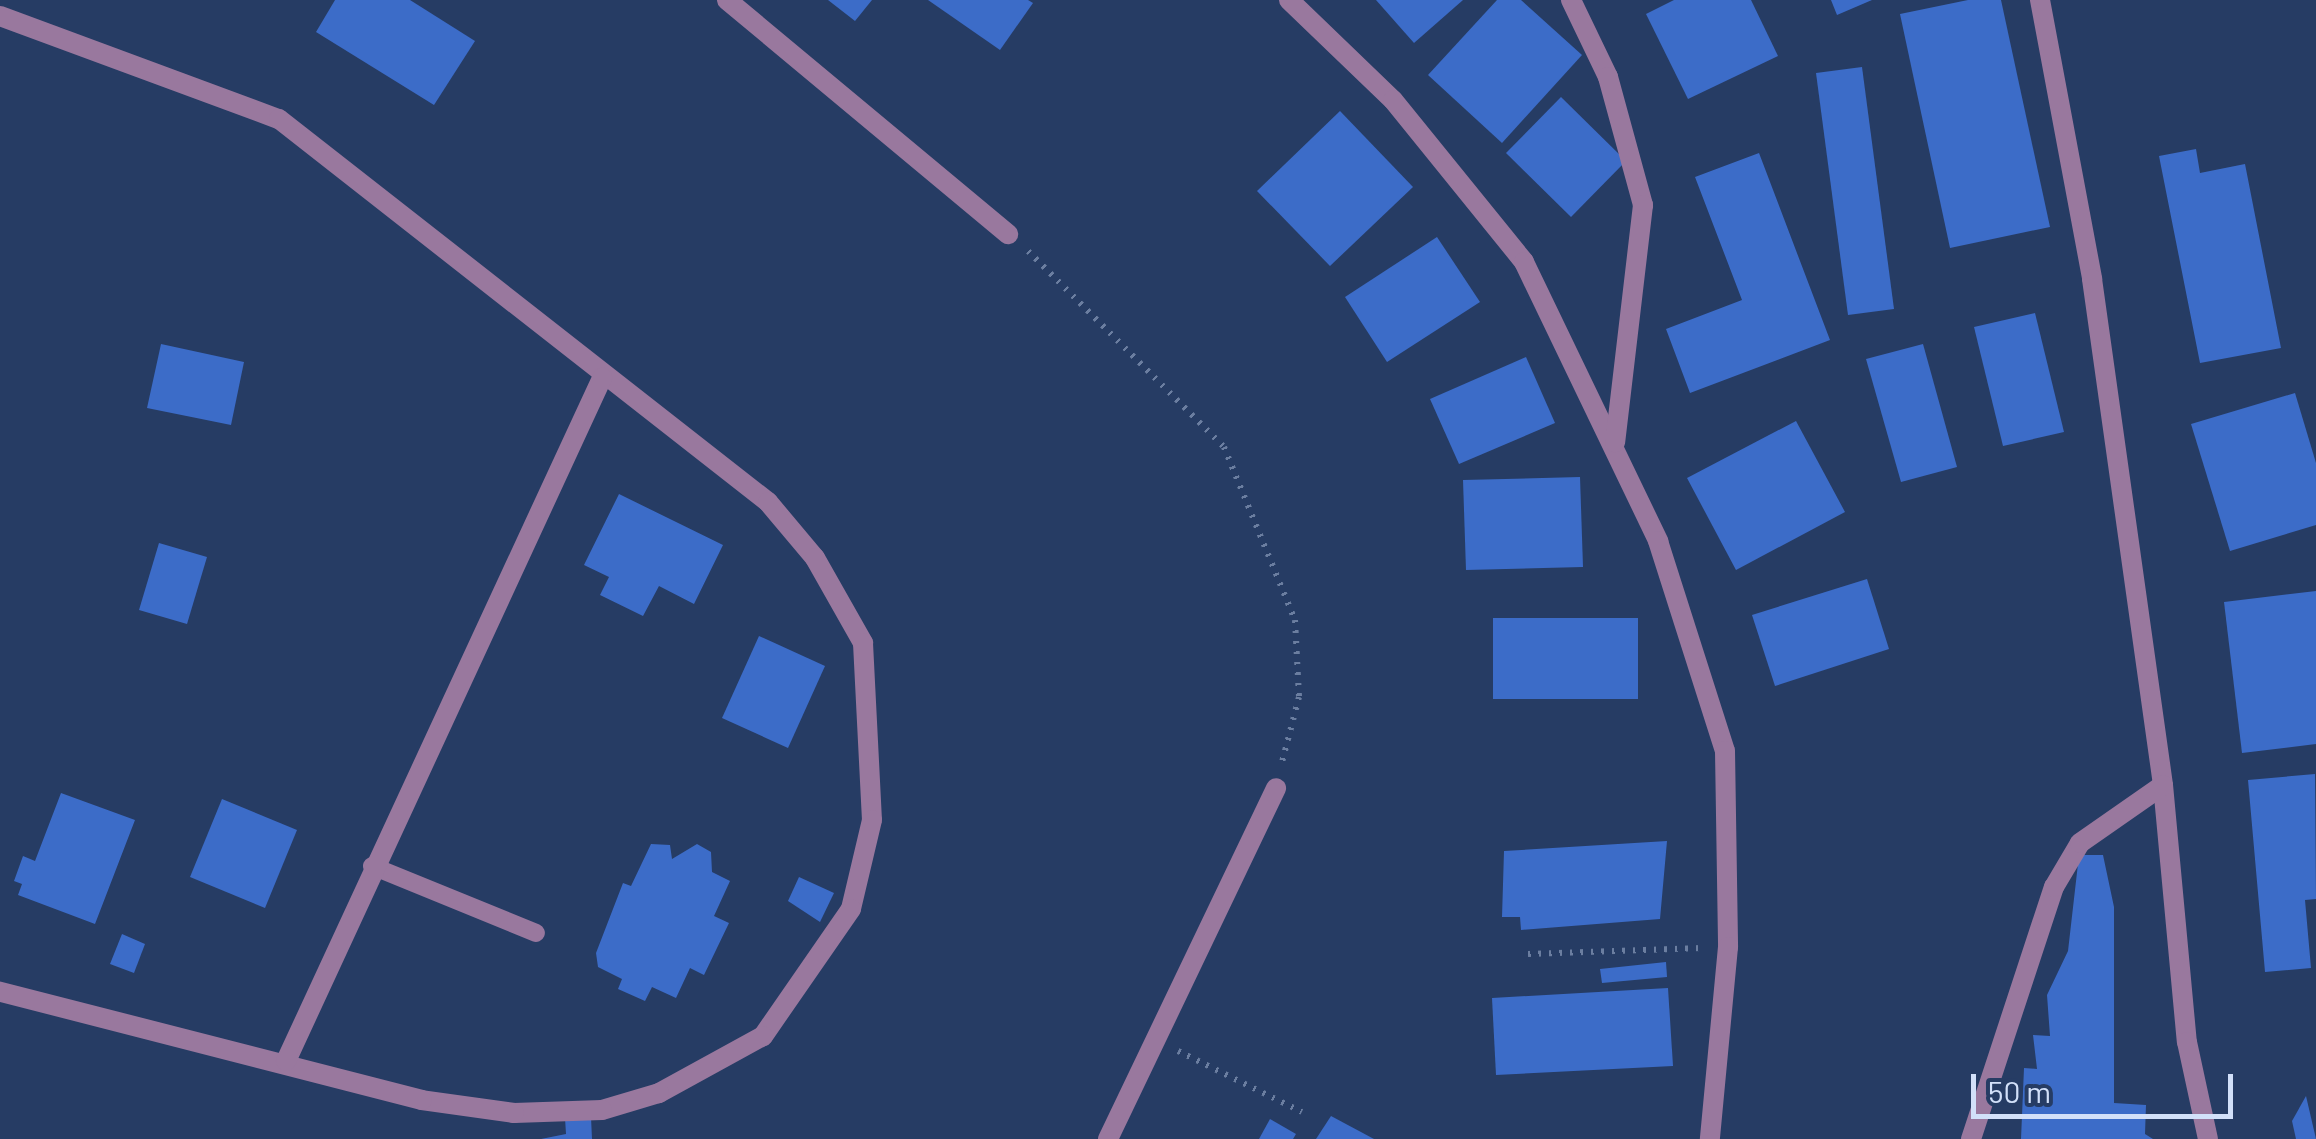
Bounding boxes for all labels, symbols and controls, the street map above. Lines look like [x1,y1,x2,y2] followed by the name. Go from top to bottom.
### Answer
[1976,1054,2238,1116] scale bar
[1988,1073,2051,1109] text: 50 m

